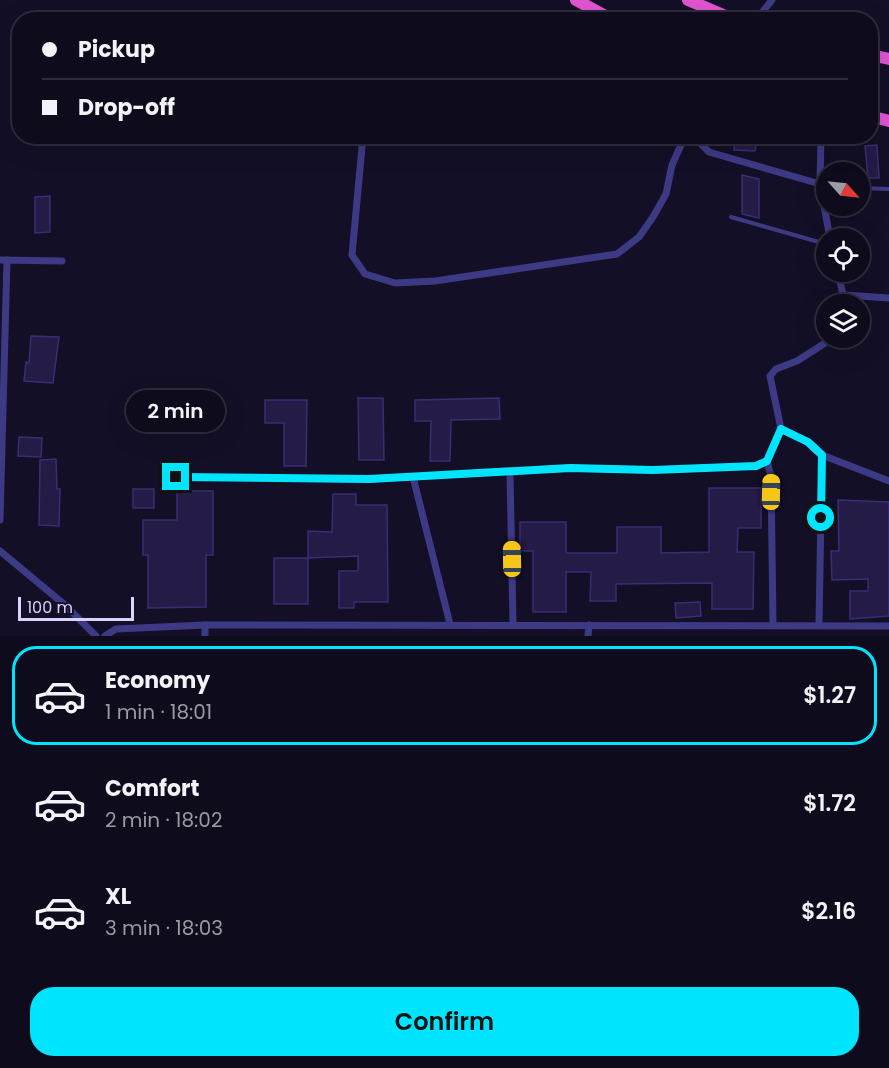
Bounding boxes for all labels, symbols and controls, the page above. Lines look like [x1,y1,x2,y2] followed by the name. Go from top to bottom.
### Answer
[78,34,155,65] text: Pickup
[78,92,175,123] text: Drop-off
[816,162,870,216] north arrow
[816,162,870,348] map controls
[816,228,870,282] button: locate
[816,294,870,348] button: layers
[126,390,225,432] callout: 2 min
[148,397,203,425] text: 2 min
[162,463,189,490] route end
[762,474,780,510] car
[807,504,834,531] route start
[503,541,521,577] car
[18,594,134,622] scale bar
[27,596,73,619] text: 100 m
[105,665,210,696] text: Economy
[33,669,87,723] icon: car
[803,680,856,711] text: $1.27
[105,698,212,726] text: 1 min · 18:01
[105,773,199,804] text: Comfort
[33,777,87,831] icon: car
[803,788,856,819] text: $1.72
[105,806,222,834] text: 2 min · 18:02
[105,881,131,912] text: XL
[33,885,87,939] icon: car
[801,896,856,927] text: $2.16
[105,914,223,942] text: 3 min · 18:03
[30,987,859,1056] button: Confirm

